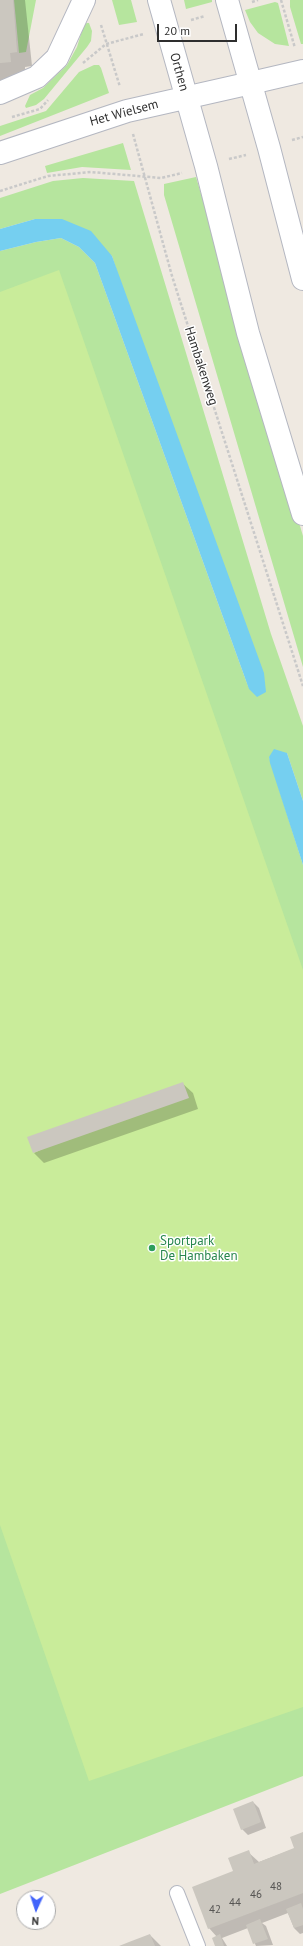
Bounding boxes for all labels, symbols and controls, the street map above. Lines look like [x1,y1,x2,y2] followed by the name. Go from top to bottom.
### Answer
[159,16,239,42] scale bar
[164,23,190,38] text: 20 m
[166,51,192,93] street label: Orthen
[88,96,160,130] street label: Het Wielsem
[181,325,221,407] street label: Hambakenweg
[160,1233,238,1264] place label: Sportpark De Hambaken
[147,1243,157,1253] marker: Sportpark De Hambaken
[270,1880,282,1894] house number: 48
[250,1888,262,1902] house number: 46
[16,1890,56,1930] north arrow
[229,1896,241,1910] house number: 44
[209,1903,221,1917] house number: 42
[31,1914,39,1928] text: N

